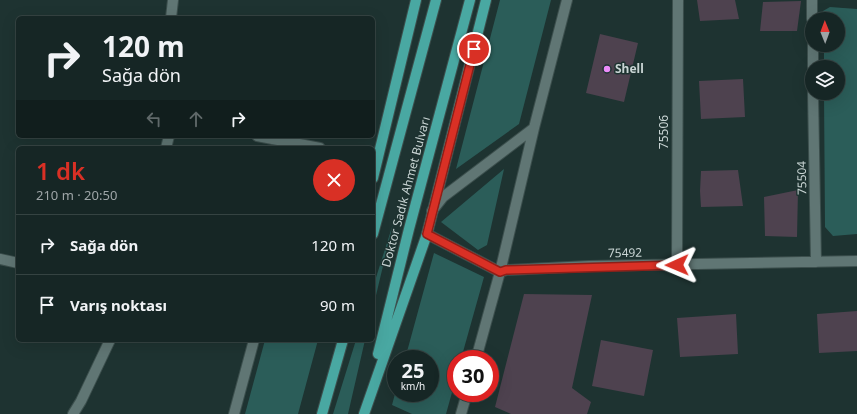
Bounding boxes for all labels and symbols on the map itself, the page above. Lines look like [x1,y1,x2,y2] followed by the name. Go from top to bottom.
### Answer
[805,12,845,52] north arrow
[457,32,491,66] pin
[615,60,644,77] place label: Shell
[602,64,612,74] marker: Shell
[377,115,434,269] street label: Doktor Sadık Ahmet Bulvarı
[655,115,672,149] street label: 75506
[793,161,810,195] street label: 75504
[608,244,642,261] street label: 75492
[656,244,698,286] position arrow
[447,350,499,402] speed limit sign: 30

